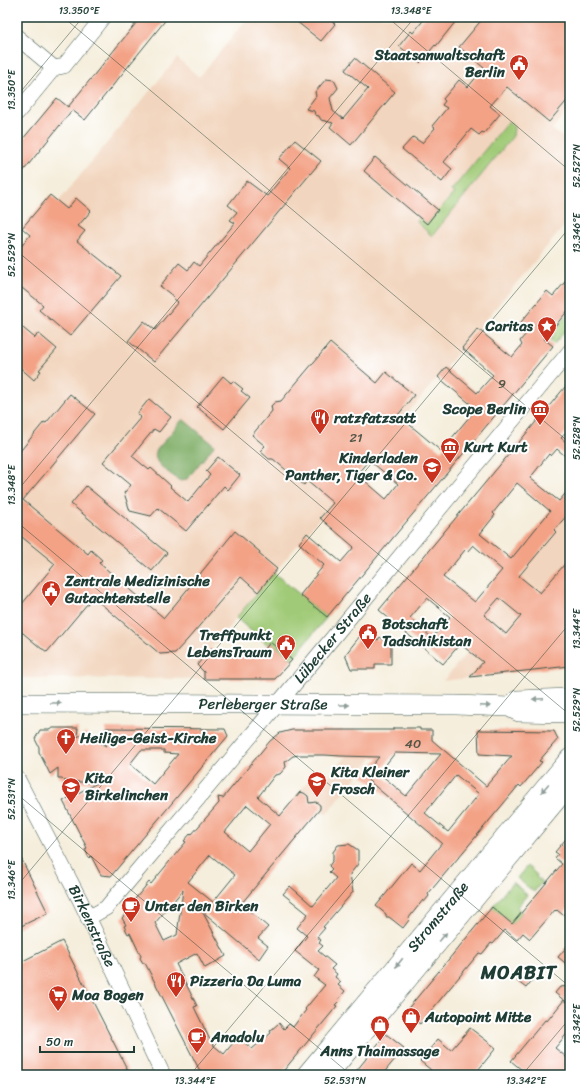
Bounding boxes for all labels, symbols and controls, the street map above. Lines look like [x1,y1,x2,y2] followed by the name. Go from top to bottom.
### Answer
[59,2,101,20] text: 13.350°E
[391,2,433,20] text: 13.348°E
[373,42,506,85] place label: Staatsanwaltschaft Berlin
[508,53,530,81] public building icon: Staatsanwaltschaft Berlin
[3,68,21,110] text: 13.350°E
[568,144,586,188] text: 52.527°N
[568,212,586,253] text: 13.346°E
[3,233,21,277] text: 52.529°N
[485,313,534,339] place label: Caritas
[536,315,558,343] place icon: Caritas
[498,372,506,395] house number: 9
[441,396,527,422] place label: Scope Berlin
[529,398,551,426] museum icon: Scope Berlin
[333,405,417,431] place label: ratzfatzsatt
[309,407,331,435] restaurant icon: ratzfatzsatt
[568,416,586,460] text: 52.528°N
[349,426,363,449] house number: 21
[463,434,528,460] place label: Kurt Kurt
[439,436,461,464] museum icon: Kurt Kurt
[285,445,419,488] place label: Kinderladen Panther, Tiger & Co.
[421,456,443,484] school or university icon: Kinderladen Panther, Tiger & Co.
[3,463,21,505] text: 13.348°E
[64,568,210,611] place label: Zentrale Medizinische Gutachtenstelle
[40,579,62,607] public building icon: Zentrale Medizinische Gutachtenstelle
[287,586,378,689] street label: Lübecker Straße
[568,607,586,649] text: 13.344°E
[382,611,472,654] place label: Botschaft Tadschikistan
[187,622,272,665] place label: Treffpunkt LebensTraum
[357,622,379,650] public building icon: Botschaft Tadschikistan
[275,633,297,661] public building icon: Treffpunkt LebensTraum
[568,688,586,732] text: 52.529°N
[198,691,328,717] street label: Perleberger Straße
[532,696,544,703] one-way arrow
[50,700,63,706] one-way arrow
[338,702,351,708] one-way arrow
[479,703,492,709] one-way arrow
[79,725,217,751] place label: Heilige-Geist-Kirche
[55,727,77,755] church icon: Heilige-Geist-Kirche
[405,732,421,755] house number: 40
[330,759,411,802] place label: Kita Kleiner Frosch
[84,765,169,808] place label: Kita Birkelinchen
[306,770,328,798] school or university icon: Kita Kleiner Frosch
[60,776,82,804] school or university icon: Kita Birkelinchen
[3,778,21,820] text: 52.531°N
[540,783,549,793] one-way arrow
[3,859,21,900] text: 13.346°E
[400,875,475,958] street label: Stromstraße
[61,880,123,972] street label: Birkenstraße
[145,893,259,919] place label: Unter den Birken
[120,895,142,923] cafe icon: Unter den Birken
[438,932,447,943] one-way arrow
[480,956,558,989] district label: MOABIT
[395,958,404,969] one-way arrow
[190,968,302,994] place label: Pizzeria Da Luma
[165,970,187,998] restaurant icon: Pizzeria Da Luma
[71,982,145,1008] place label: Moa Bogen
[47,984,69,1012] supermarket icon: Moa Bogen
[568,1002,586,1044] text: 13.342°E
[424,1004,532,1030] place label: Autopoint Mitte
[400,1006,422,1034] shop icon: Autopoint Mitte
[369,1014,391,1042] shop icon: Anns Thaimassage
[210,1024,265,1050] place label: Anadolu
[186,1026,208,1054] cafe icon: Anadolu
[40,1028,134,1054] scale bar
[46,1031,73,1053] text: 50 m
[320,1038,440,1064] place label: Anns Thaimassage
[175,1072,217,1090] text: 13.344°E
[324,1072,366,1090] text: 52.531°N
[506,1072,548,1090] text: 13.342°E

